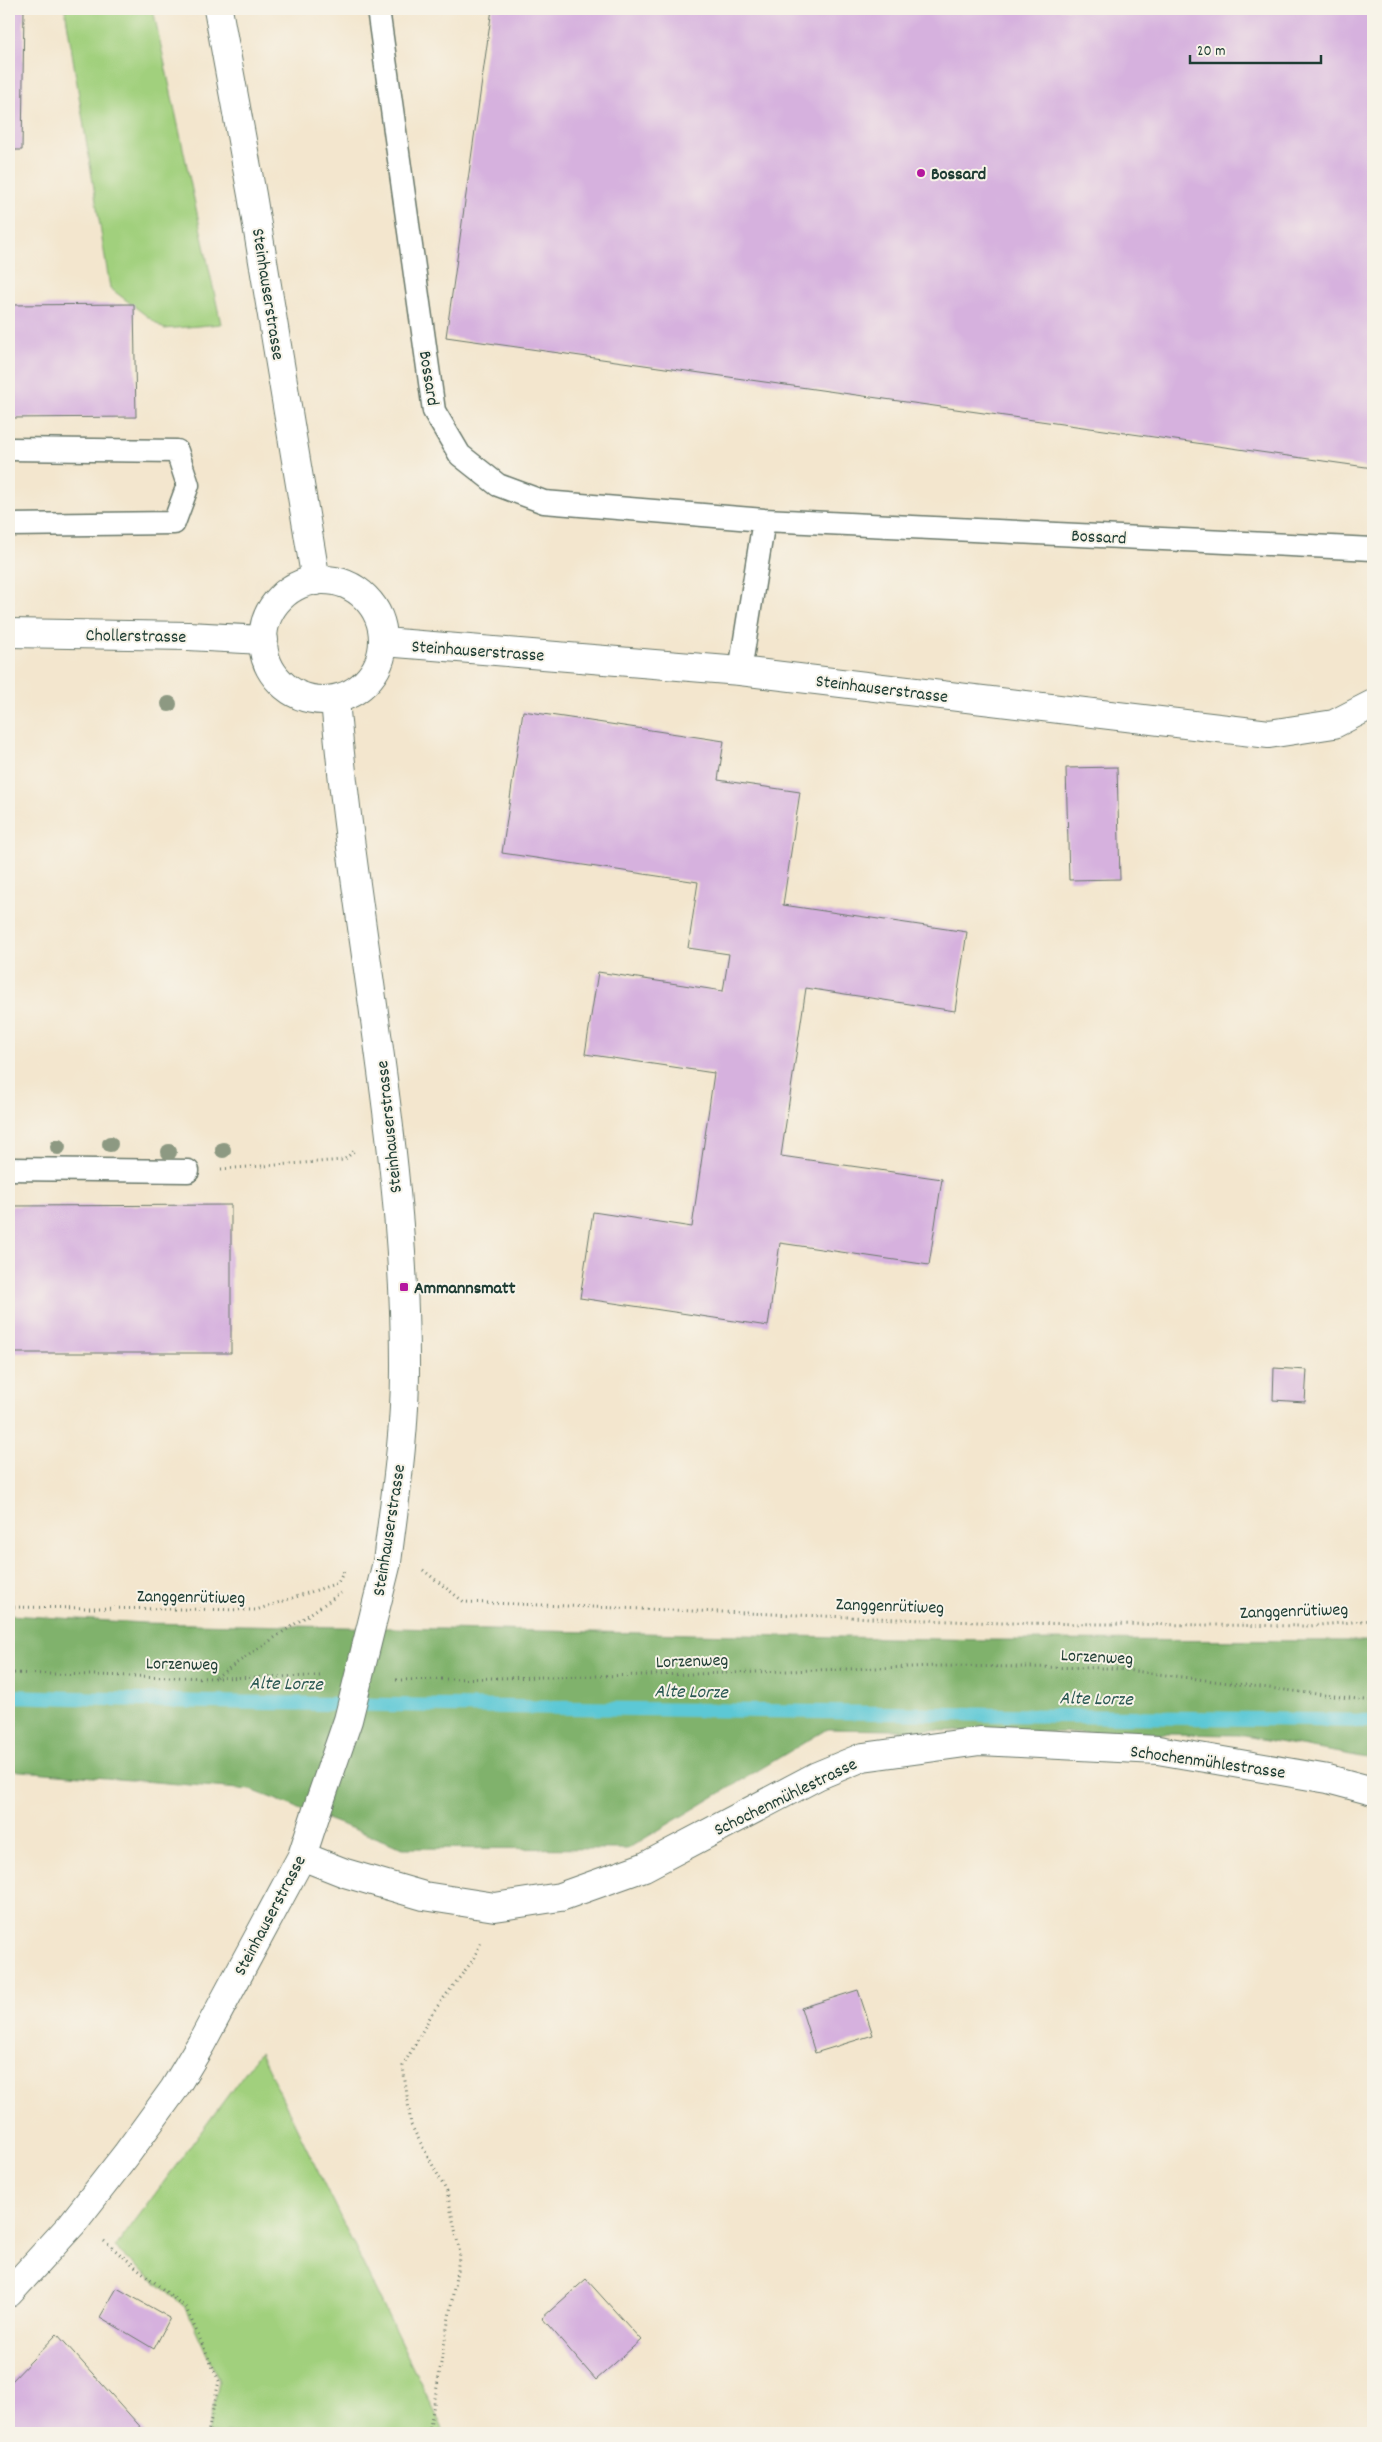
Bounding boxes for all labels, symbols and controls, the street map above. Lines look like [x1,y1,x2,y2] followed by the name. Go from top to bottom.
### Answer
[1190,32,1321,64] scale bar
[1197,41,1225,63] text: 20 m
[931,163,986,188] place label: Bossard
[915,167,927,179] marker: Bossard
[244,227,289,362] street label: Steinhauserstrasse
[411,349,444,408] street label: Bossard
[1071,525,1127,552] street label: Bossard
[85,624,187,651] street label: Chollerstrasse
[411,635,545,670] street label: Steinhauserstrasse
[814,670,949,711] street label: Steinhauserstrasse
[371,1059,410,1194] street label: Steinhauserstrasse
[414,1277,516,1302] place label: Ammannsmatt
[398,1281,410,1293] marker: Ammannsmatt
[368,1463,413,1598] street label: Steinhauserstrasse
[137,1585,246,1612] street label: Zanggenrütiweg
[835,1593,945,1622] street label: Zanggenrütiweg
[1239,1598,1349,1627] street label: Zanggenrütiweg
[1060,1644,1134,1673] street label: Lorzenweg
[655,1649,729,1676] street label: Lorzenweg
[145,1652,219,1679] street label: Lorzenweg
[249,1671,325,1700] water label: Alte Lorze
[654,1679,730,1708] water label: Alte Lorze
[1059,1686,1135,1715] water label: Alte Lorze
[1129,1740,1287,1787] street label: Schochenmühlestrasse
[710,1753,862,1844] street label: Schochenmühlestrasse
[229,1851,314,1981] street label: Steinhauserstrasse

